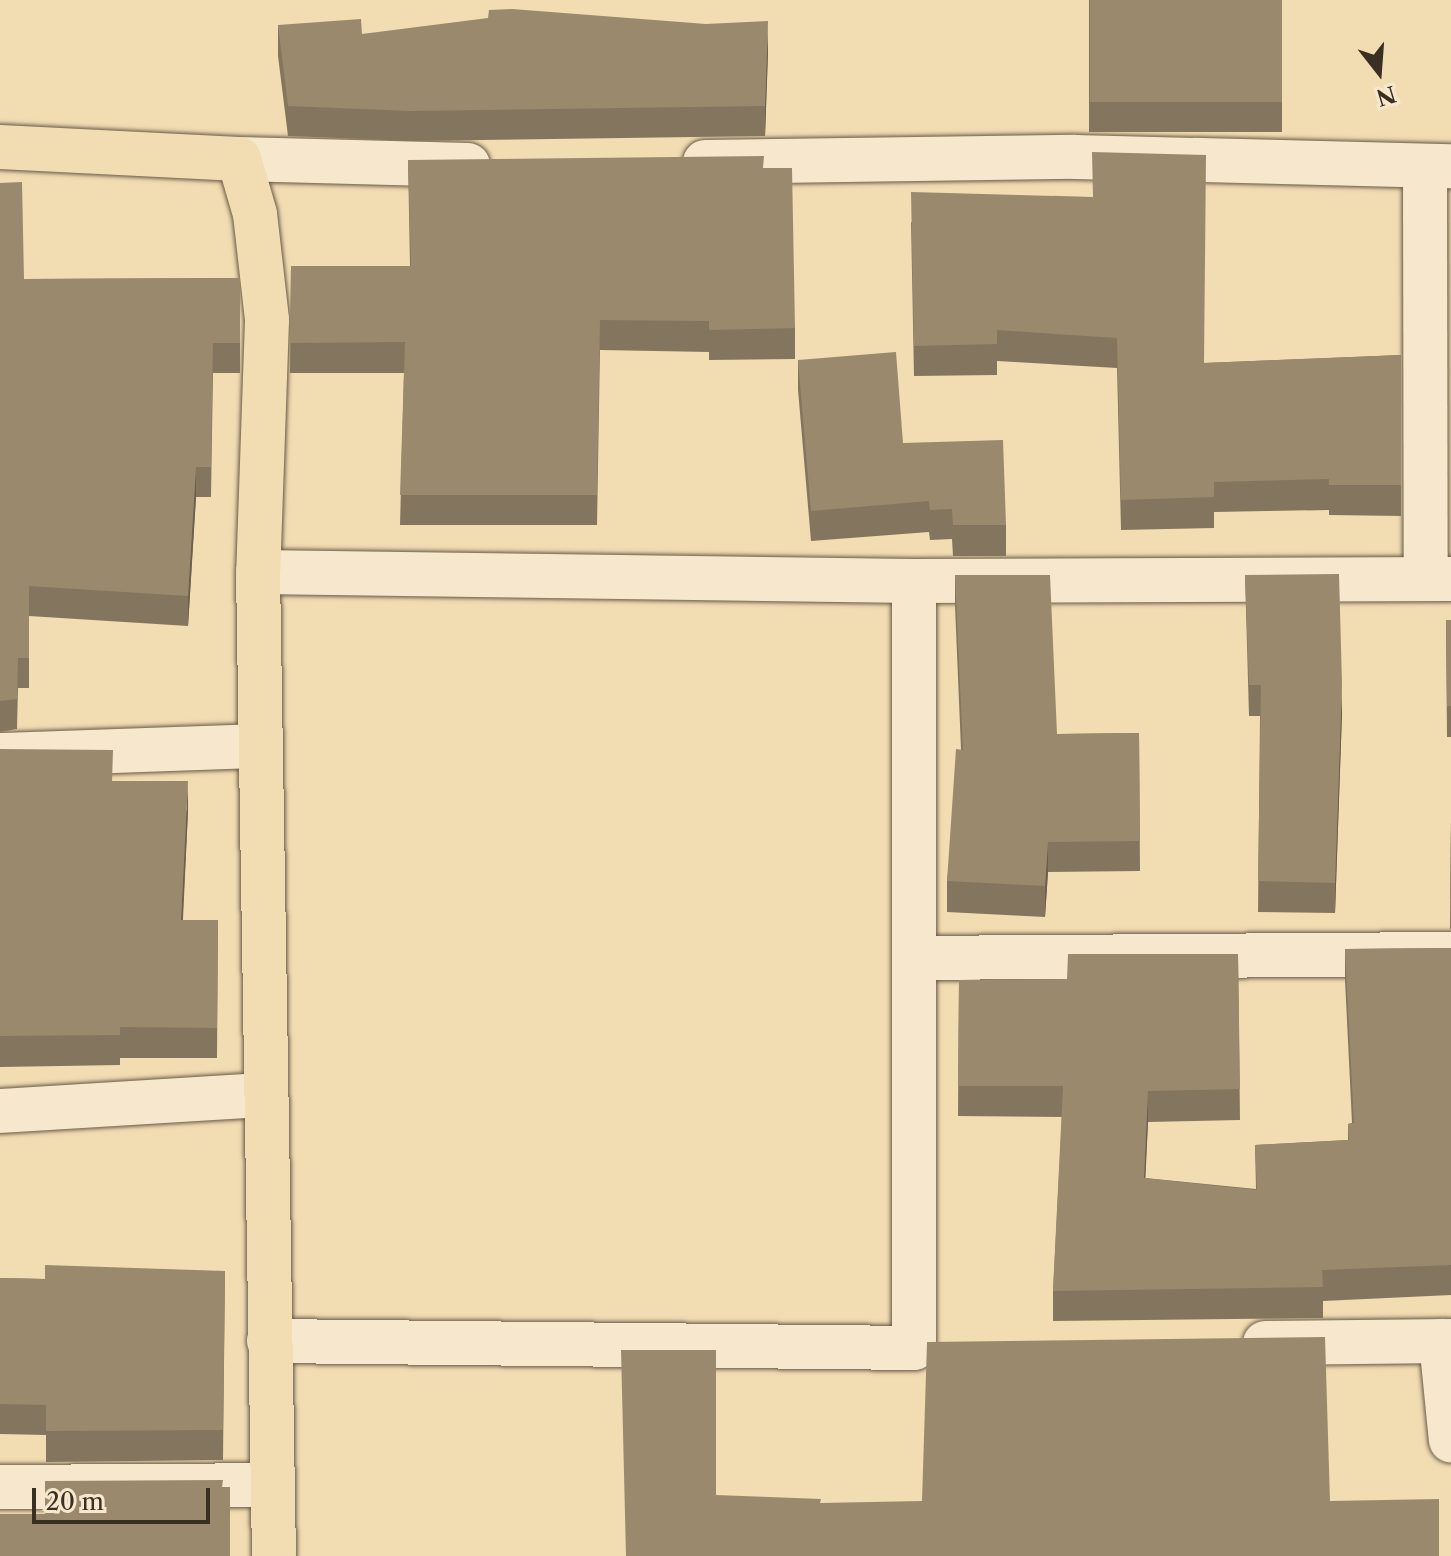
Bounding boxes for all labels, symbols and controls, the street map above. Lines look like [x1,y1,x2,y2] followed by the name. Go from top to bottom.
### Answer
[1339,32,1419,112] north arrow
[1373,80,1399,111] text: N
[36,1472,214,1522] scale bar
[46,1487,104,1516] text: 20 m

